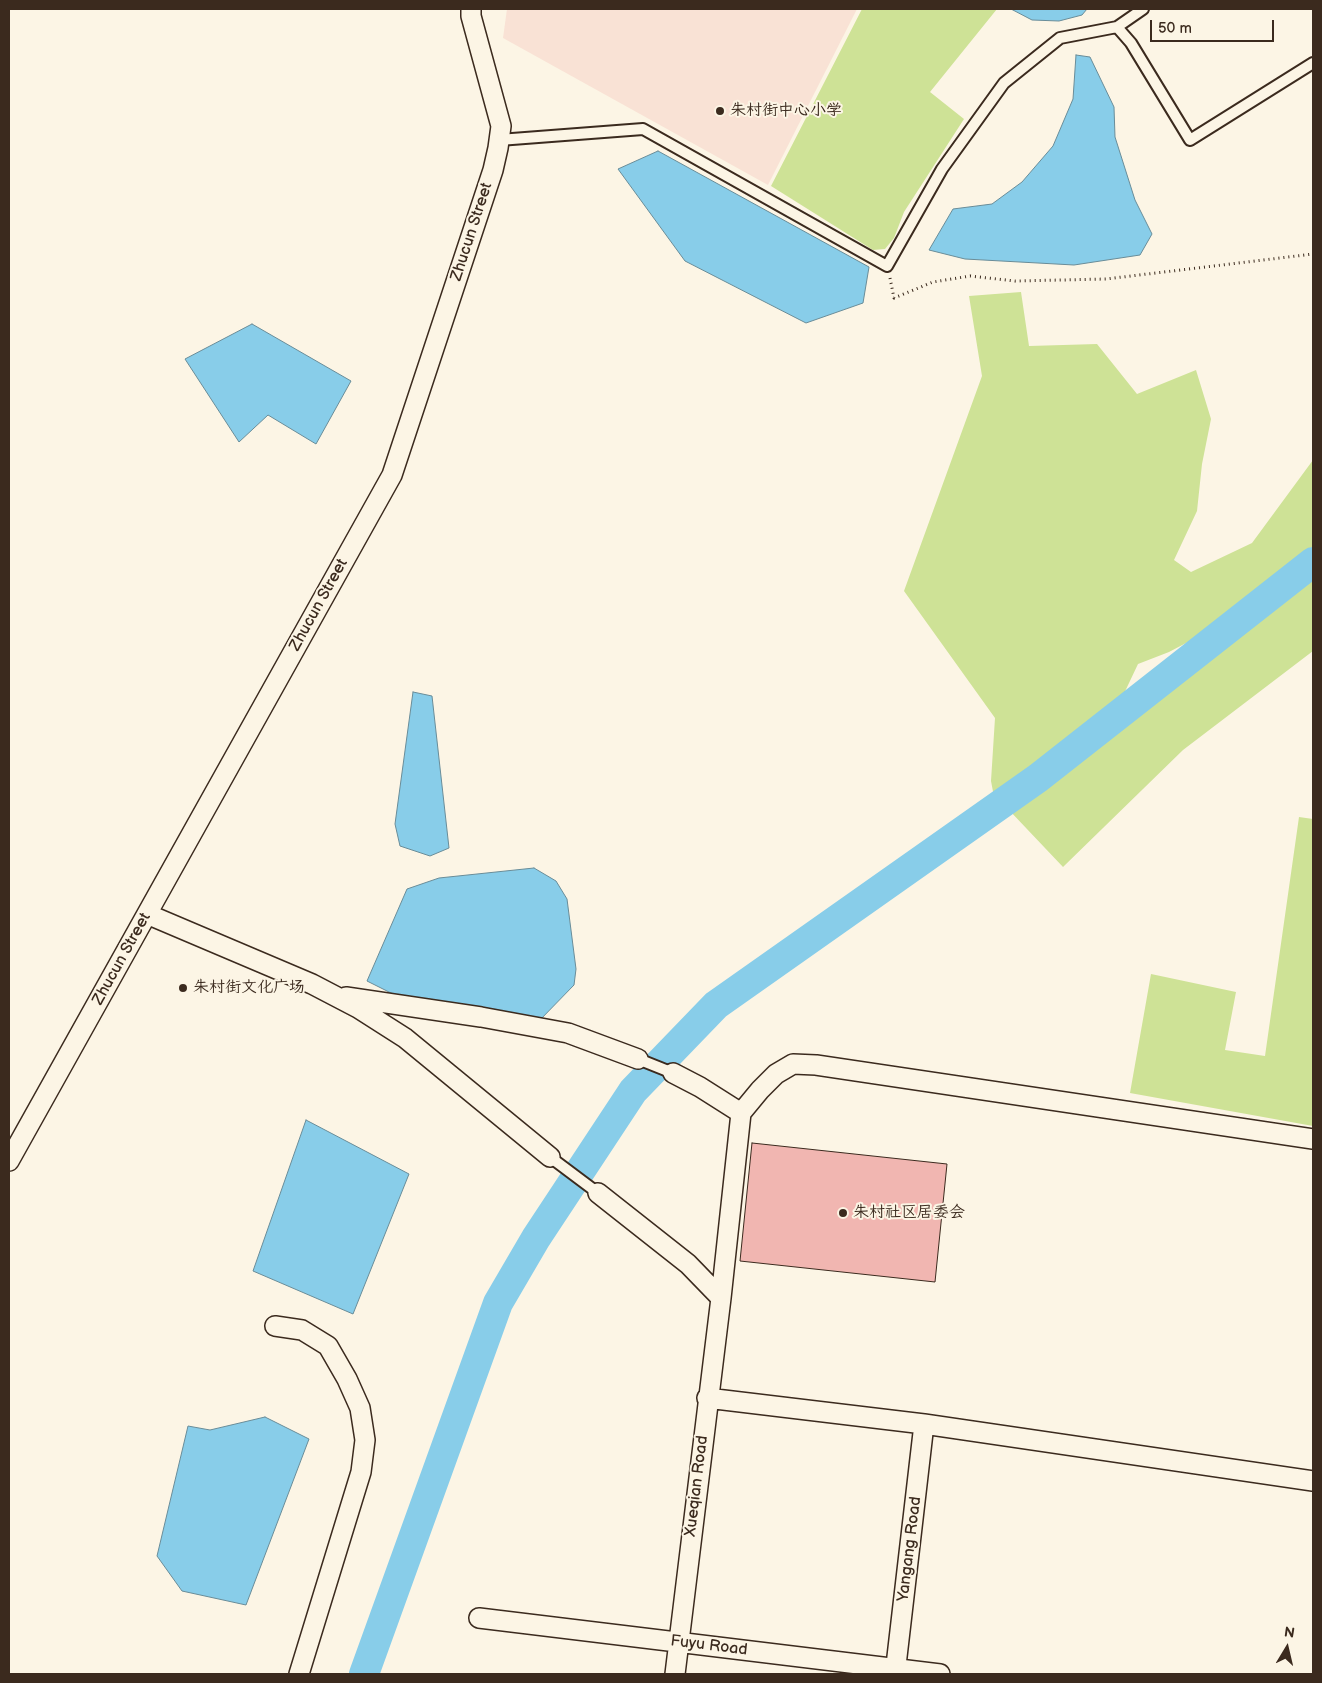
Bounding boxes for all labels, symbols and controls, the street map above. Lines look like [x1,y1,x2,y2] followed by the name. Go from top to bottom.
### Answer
[1152,10,1276,42] scale bar
[1158,19,1192,38] text: 50 m
[730,101,842,121] place label: 朱村街中心小学
[714,105,726,117] marker: 朱村街中心小学
[447,180,497,284] street label: Zhucun Street
[286,556,352,654] street label: Zhucun Street
[89,910,155,1008] street label: Zhucun Street
[193,978,305,998] place label: 朱村街文化广场
[177,982,189,994] marker: 朱村街文化广场
[853,1203,965,1223] place label: 朱村社区居委会
[837,1207,849,1219] marker: 朱村社区居委会
[681,1434,713,1538] street label: Xueqian Road
[894,1495,926,1603] street label: Yangang Road
[1262,1623,1312,1673] north arrow
[1283,1623,1296,1642] text: N
[669,1632,749,1660] street label: Fuyu Road

